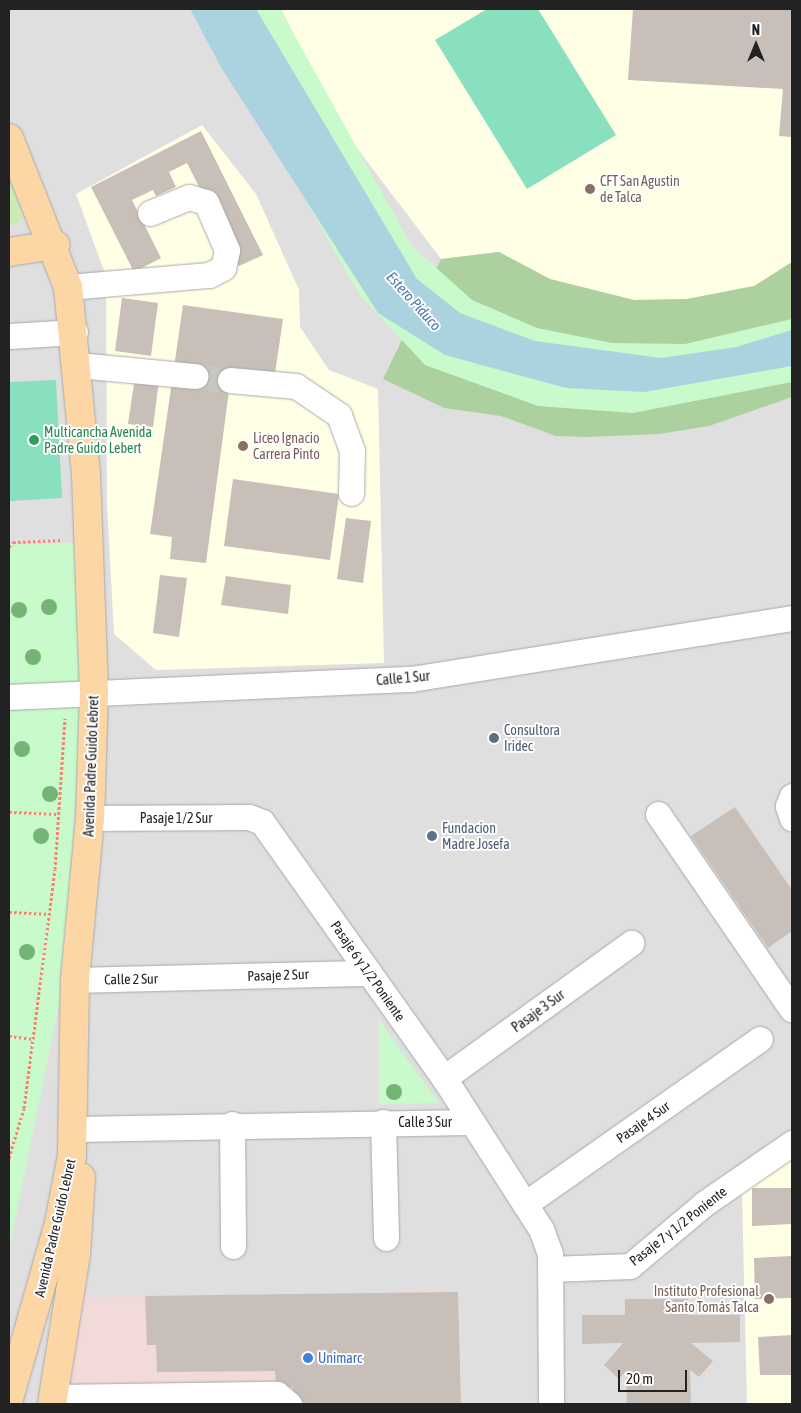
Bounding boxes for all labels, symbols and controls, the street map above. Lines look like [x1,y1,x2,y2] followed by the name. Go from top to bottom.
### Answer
[731,20,781,70] north arrow
[752,22,760,38] text: N
[600,173,680,206] place label: CFT San Agustin de Talca
[584,183,596,195] marker: CFT San Agustin de Talca
[383,268,445,334] water label: Estero Piduco
[44,424,152,457] place label: Multicancha Avenida Padre Guido Lebert
[253,430,320,462] place label: Liceo Ignacio Carrera Pinto
[28,434,40,446] marker: Multicancha Avenida Padre Guido Lebert
[237,440,249,452] marker: Liceo Ignacio Carrera Pinto
[376,667,430,689] street label: Calle 1 Sur
[80,695,102,837] street label: Avenida Padre Guido Lebret
[504,722,560,754] place label: Consultora Iridec
[488,732,500,744] marker: Consultora Iridec
[140,810,212,826] street label: Pasaje 1/2 Sur
[442,820,510,852] place label: Fundacion Madre Josefa
[426,830,438,842] marker: Fundacion Madre Josefa
[327,918,409,1024] street label: Pasaje 6 y 1/2 Poniente
[247,966,309,984] street label: Pasaje 2 Sur
[104,970,158,988] street label: Calle 2 Sur
[508,986,568,1036] street label: Pasaje 3 Sur
[613,1098,673,1146] street label: Pasaje 4 Sur
[398,1114,452,1130] street label: Calle 3 Sur
[31,1157,79,1299] street label: Avenida Padre Guido Lebret
[626,1183,730,1269] street label: Pasaje 7 y 1/2 Poniente
[654,1283,759,1315] place label: Instituto Profesional Santo Tomás Talca
[763,1293,775,1305] marker: Instituto Profesional Santo Tomás Talca
[318,1350,362,1366] place label: Unimarc
[302,1352,314,1364] marker: Unimarc
[621,1360,690,1392] scale bar
[626,1370,653,1387] text: 20 m

